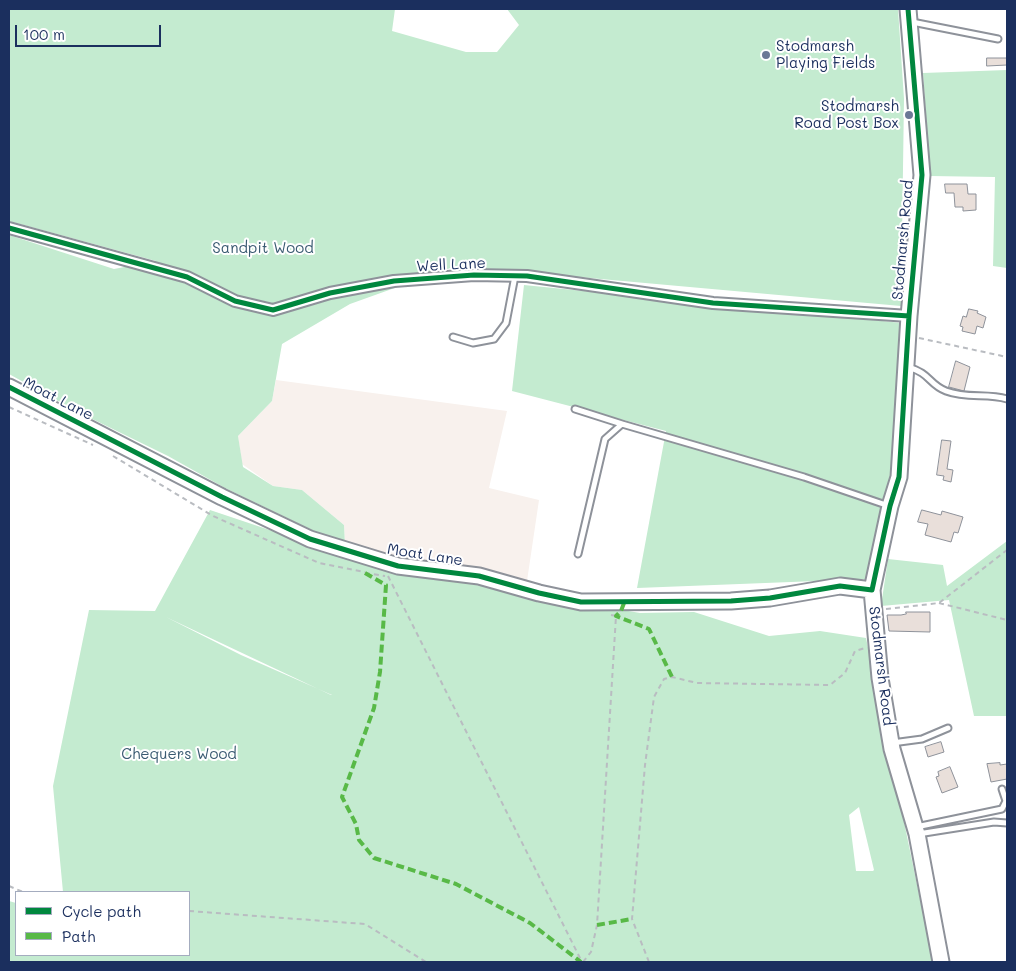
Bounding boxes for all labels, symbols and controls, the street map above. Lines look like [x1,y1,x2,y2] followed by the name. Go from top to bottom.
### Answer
[18,15,164,47] scale bar
[23,24,65,44] text: 100 m
[776,37,875,72] place label: Stodmarsh Playing Fields
[760,49,772,61] marker: Stodmarsh Playing Fields
[794,97,899,132] place label: Stodmarsh Road Post Box
[903,109,915,121] marker: Stodmarsh Road Post Box
[889,179,917,301] street label: Stodmarsh Road
[212,239,314,257] park label: Sandpit Wood
[416,254,486,276] street label: Well Lane
[20,374,96,424] street label: Moat Lane
[386,540,464,570] street label: Moat Lane
[865,605,897,727] street label: Stodmarsh Road
[121,745,237,763] park label: Chequers Wood
[15,891,190,956] legend
[62,901,141,921] text: Cycle path
[62,926,96,946] text: Path

